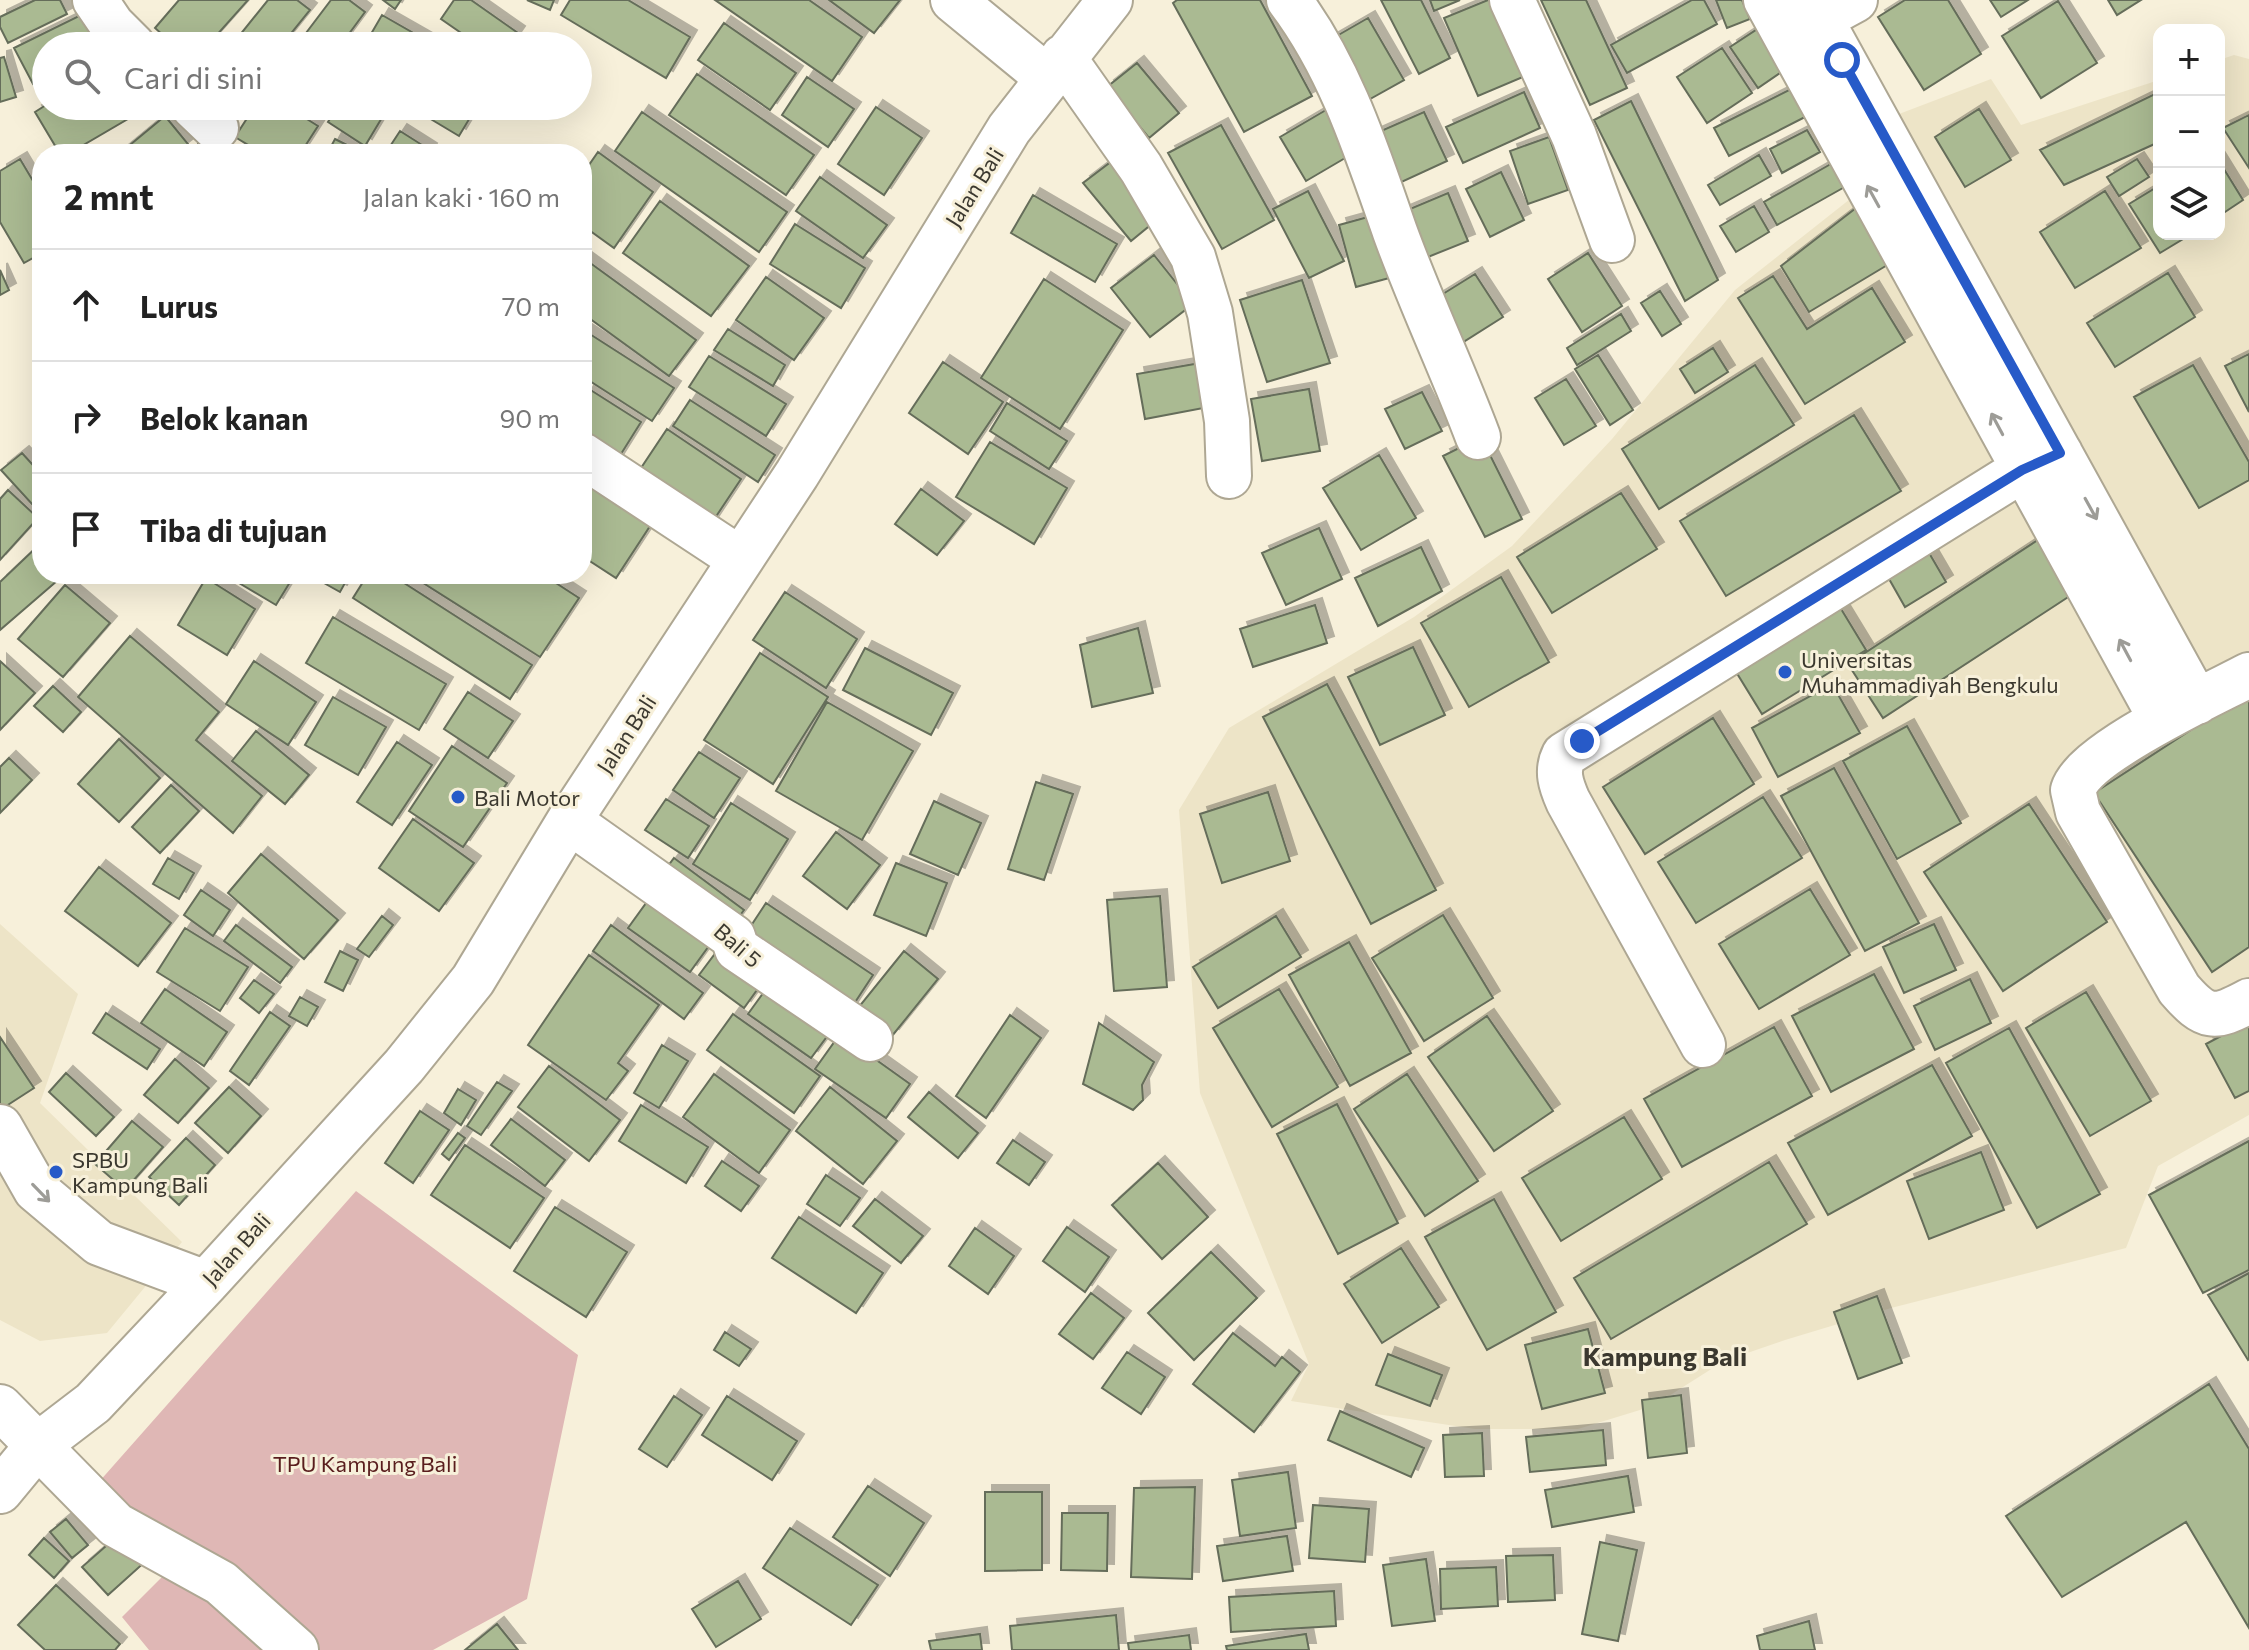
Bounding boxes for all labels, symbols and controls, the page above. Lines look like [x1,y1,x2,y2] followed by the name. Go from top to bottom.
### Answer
[2153,24,2225,240] map controls
[2153,24,2225,96] button: +
[32,32,592,120] search box
[1824,42,1860,78] route start
[60,54,104,98] icon: search
[124,58,263,95] text: Cari di sini
[2153,96,2225,168] button: −
[939,142,1009,232] street label: Jalan Bali
[2153,168,2225,240] button: layers
[64,175,154,217] text: 2 mnt
[363,181,560,212] text: Jalan kaki · 160 m
[1865,184,1880,208] one-way arrow
[64,283,108,327] icon: ahead
[140,287,218,324] text: Lurus
[502,290,560,321] text: 70 m
[64,395,108,439] icon: right
[140,399,308,436] text: Belok kanan
[500,402,560,433] text: 90 m
[1989,413,2005,436] one-way arrow
[2084,497,2100,521] one-way arrow
[64,507,108,551] icon: arrive
[140,511,327,548] text: Tiba di tujuan
[2117,639,2132,663] one-way arrow
[1801,646,2059,698] place label: Universitas Muhammadiyah Bengkulu
[1776,663,1794,681] marker: Universitas Muhammadiyah Bengkulu
[591,689,661,779] street label: Jalan Bali
[1564,723,1600,759] route end
[474,784,580,811] place label: Bali Motor
[449,788,467,806] marker: Bali Motor
[709,917,767,973] street label: Bali 5
[72,1146,208,1198] place label: SPBU Kampung Bali
[47,1163,65,1181] marker: SPBU Kampung Bali
[32,1183,51,1203] one-way arrow
[196,1207,276,1291] street label: Jalan Bali
[1583,1340,1747,1371] district label: Kampung Bali
[273,1450,457,1477] park label: TPU Kampung Bali

